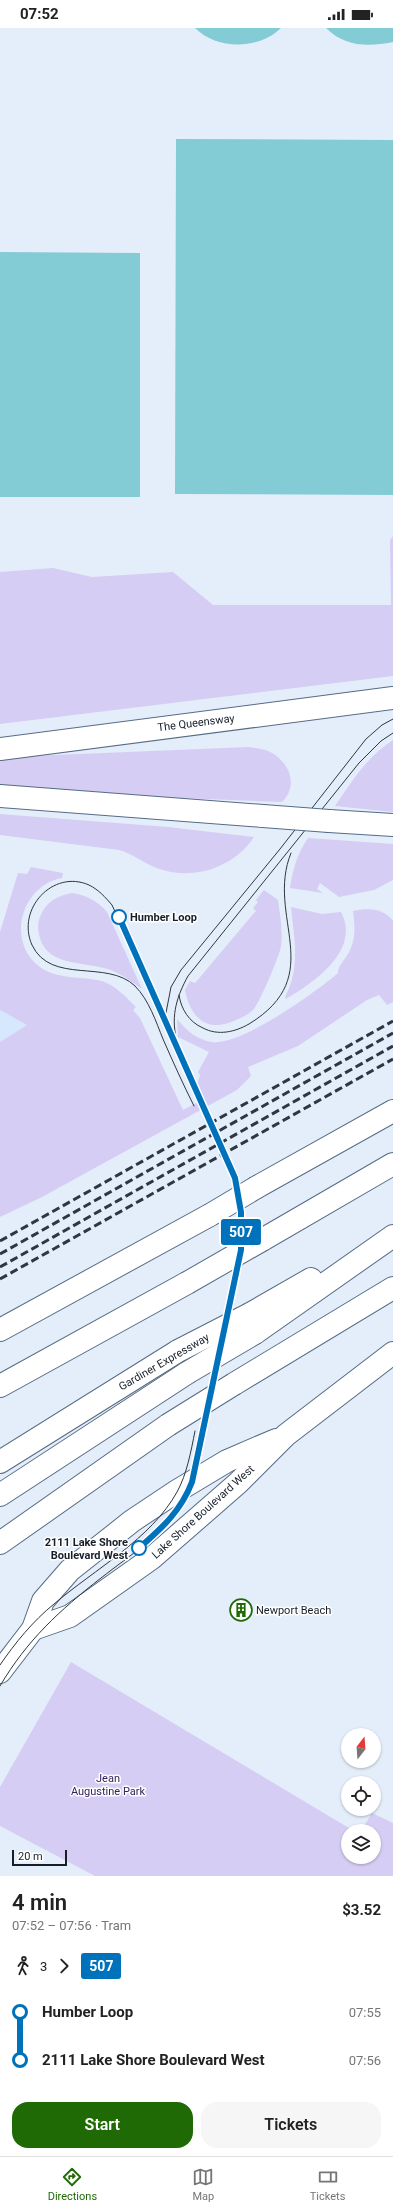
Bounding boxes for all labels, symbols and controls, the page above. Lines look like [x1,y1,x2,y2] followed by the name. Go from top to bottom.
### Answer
[20,5,59,23] text: 07:52
[157,712,236,734] street label: The Queensway
[111,909,127,925] marker: Humber Loop
[130,911,197,924] place label: Humber Loop
[218,1219,264,1245] line badge: 507
[229,1224,253,1240] text: 507
[116,1330,212,1393] street label: Gardiner Expressway
[149,1462,257,1561] street label: Lake Shore Boulevard West
[45,1536,128,1562] place label: 2111 Lake Shore Boulevard West
[131,1540,147,1556] marker: 2111 Lake Shore Boulevard West
[228,1597,254,1623] building icon: Newport Beach
[256,1604,331,1617] place label: Newport Beach
[341,1728,381,1768] north arrow
[341,1728,381,1864] map controls
[71,1772,146,1798] park label: Jean Augustine Park
[341,1776,381,1816] button: locate
[341,1824,381,1864] button: layers
[12,1848,67,1867] scale bar
[18,1850,43,1863] text: 20 m
[12,1890,67,1915] text: 4 min
[342,1901,381,1919] text: $3.52
[12,1918,131,1933] text: 07:52 – 07:56 · Tram
[12,1955,34,1977] icon: walk
[53,1955,75,1977] icon: forward
[89,1958,113,1974] text: 507
[40,1959,47,1974] text: 3
[42,2003,133,2021] text: Humber Loop
[349,2005,381,2020] text: 07:55
[42,2051,265,2069] text: 2111 Lake Shore Boulevard West
[349,2053,381,2068] text: 07:56
[12,2102,193,2148] button: Start
[201,2102,381,2148] button: Tickets
[48,2166,97,2203] tab: Directions
[192,2166,214,2203] tab: Map
[310,2166,345,2203] tab: Tickets

